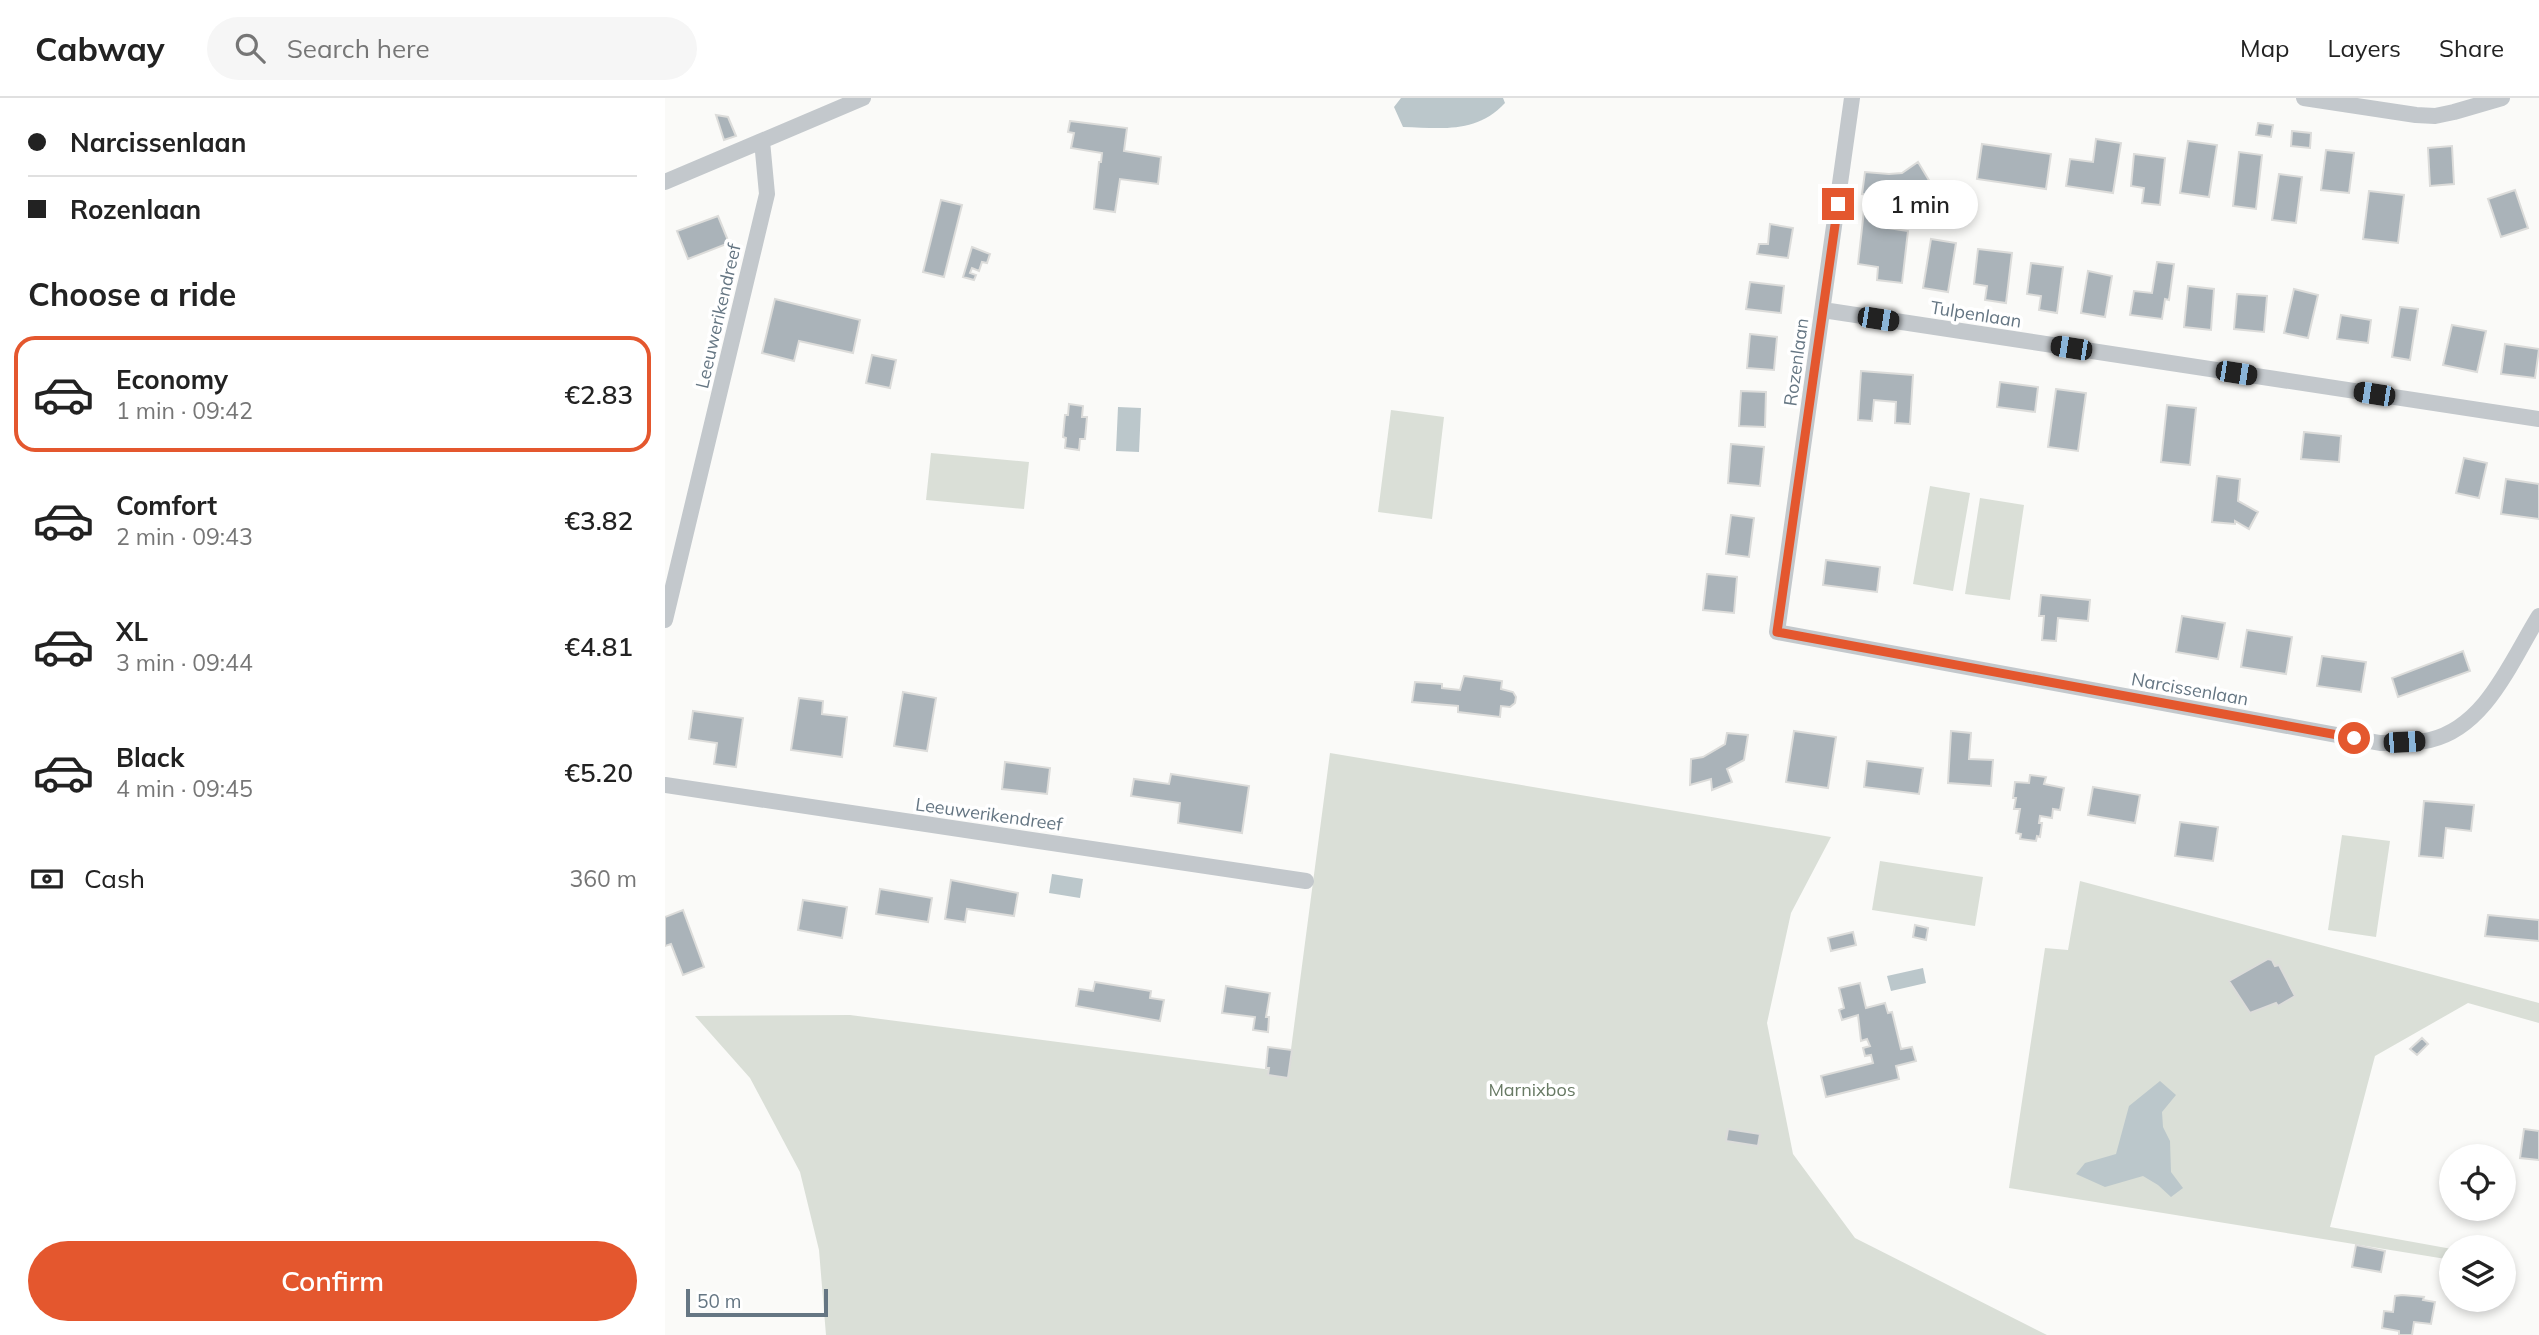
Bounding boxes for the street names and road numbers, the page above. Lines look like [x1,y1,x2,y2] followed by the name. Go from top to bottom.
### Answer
[690,240,746,391] street label: Leeuwerikendreef
[1929,295,2023,333] street label: Tulpenlaan
[1778,317,1814,407] street label: Rozenlaan
[2130,667,2250,711] street label: Narcissenlaan
[914,792,1065,836] street label: Leeuwerikendreef

